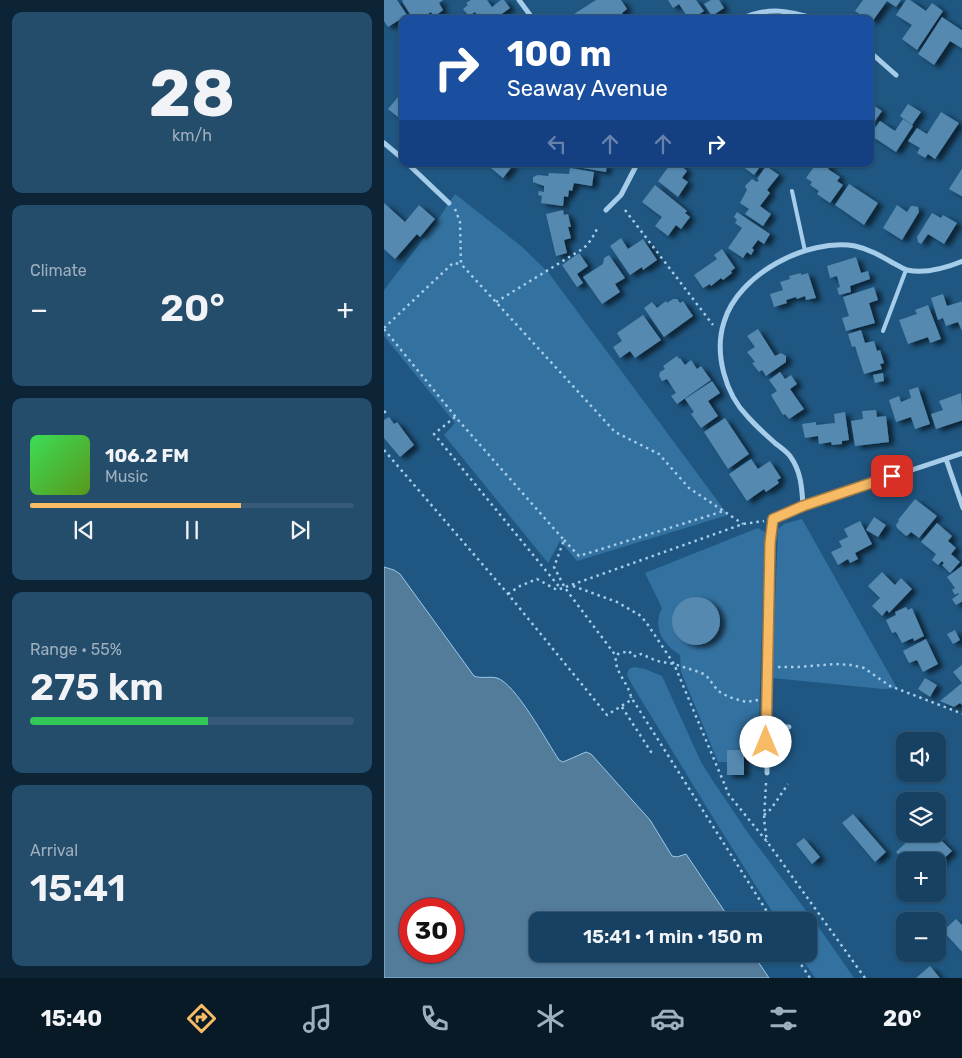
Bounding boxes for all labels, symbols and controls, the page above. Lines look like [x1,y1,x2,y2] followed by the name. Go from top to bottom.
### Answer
[507,33,612,75] text: 100 m
[424,35,489,100] icon: right
[149,55,235,132] text: 28
[507,75,668,102] text: Seaway Avenue
[172,126,212,145] text: km/h
[543,130,571,158] icon: left
[596,130,624,158] icon: ahead
[649,130,677,158] icon: ahead
[702,130,730,158] icon: right
[30,261,87,280] text: Climate
[160,285,225,331] text: 20°
[30,293,48,326] text: −
[337,293,354,326] text: +
[105,444,189,467] text: 106.2 FM
[871,455,913,497] pin
[878,462,906,490] icon: arrive
[105,467,148,486] text: Music
[70,516,98,544] icon: previous
[178,516,206,544] icon: pause
[286,516,314,544] icon: next
[30,640,122,659] text: Range · 55%
[30,664,164,710] text: 275 km
[739,715,791,767] position arrow
[896,732,946,962] map controls
[896,732,946,782] button: sound
[896,792,946,842] button: layers
[30,841,78,860] text: Arrival
[896,852,946,902] button: +
[30,865,126,911] text: 15:41
[399,898,464,963] speed limit sign: 30
[896,912,946,962] button: −
[583,925,763,948] text: 15:41 · 1 min · 150 m
[184,1001,219,1036] icon: directions
[300,1001,335,1036] icon: music
[417,1001,452,1036] icon: phone
[533,1001,568,1036] icon: climate
[650,1001,685,1036] icon: car
[766,1001,801,1036] icon: filters
[41,1005,102,1032] text: 15:40
[883,1005,921,1032] text: 20°

